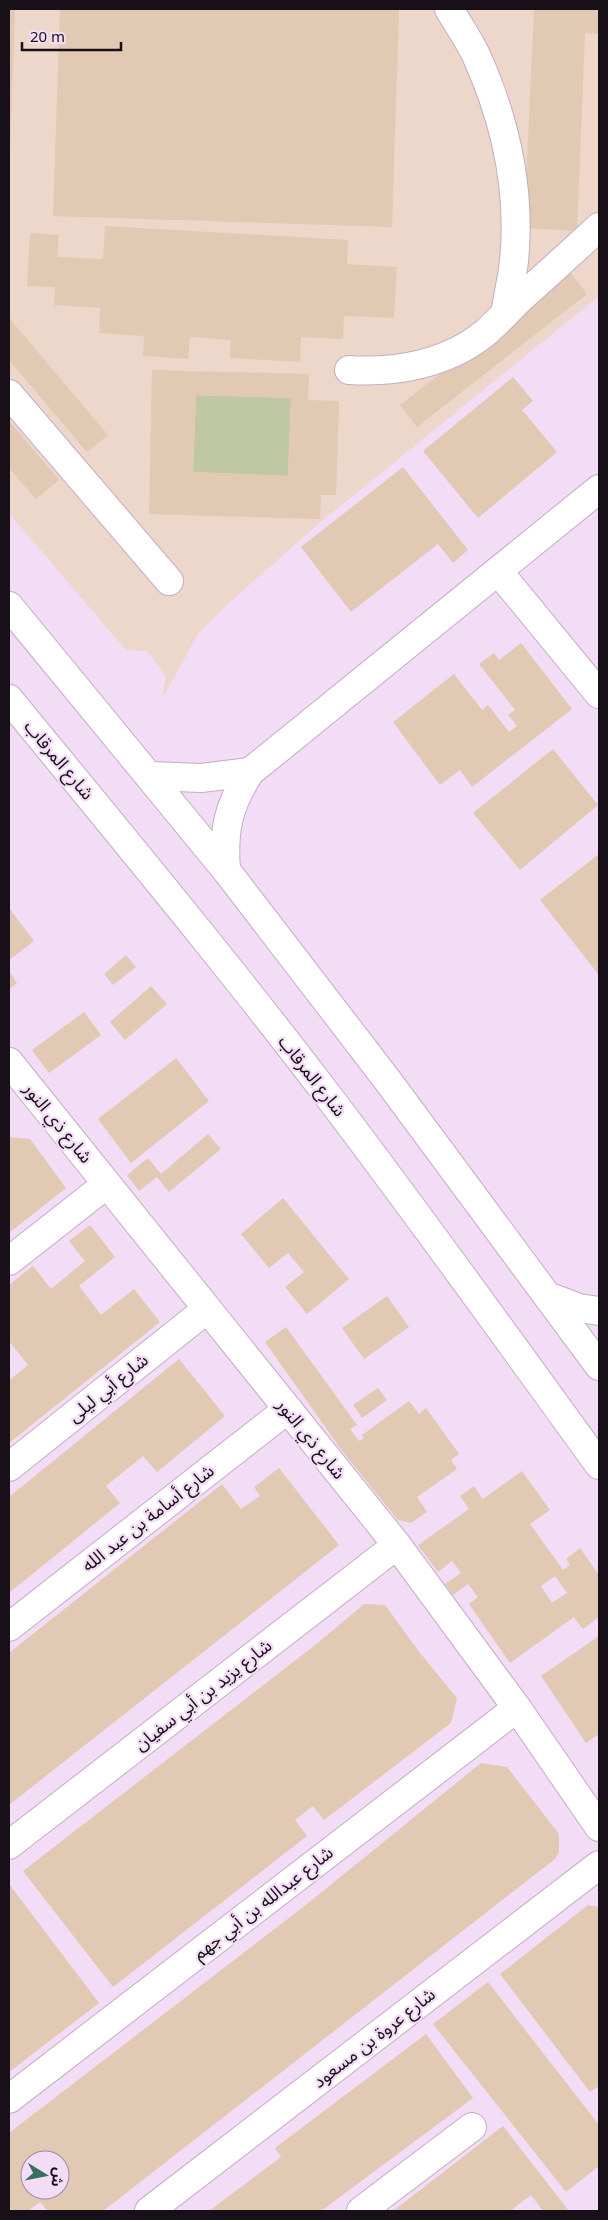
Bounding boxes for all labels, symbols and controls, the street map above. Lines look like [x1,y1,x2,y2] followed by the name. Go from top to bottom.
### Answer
[22,20,121,52] scale bar
[30,26,65,46] text: 20 m
[17,715,100,806] street label: شارع المرقاب
[271,1030,352,1123] street label: شارع المرقاب
[16,1076,99,1169] street label: شارع ذي النور
[62,1347,154,1429] street label: شارع أبي ليلى
[269,1392,352,1485] street label: شارع ذي النور
[76,1458,220,1579] street label: شارع أسامة بن عبد الله
[129,1633,278,1758] street label: شارع يزيد بن أبي سفيان
[187,1840,339,1967] street label: شارع عبدالله بن أبي جهم
[307,1982,442,2095] street label: شارع عروة بن مسعود
[20,2150,70,2200] north arrow
[47,2166,69,2188] text: ش

